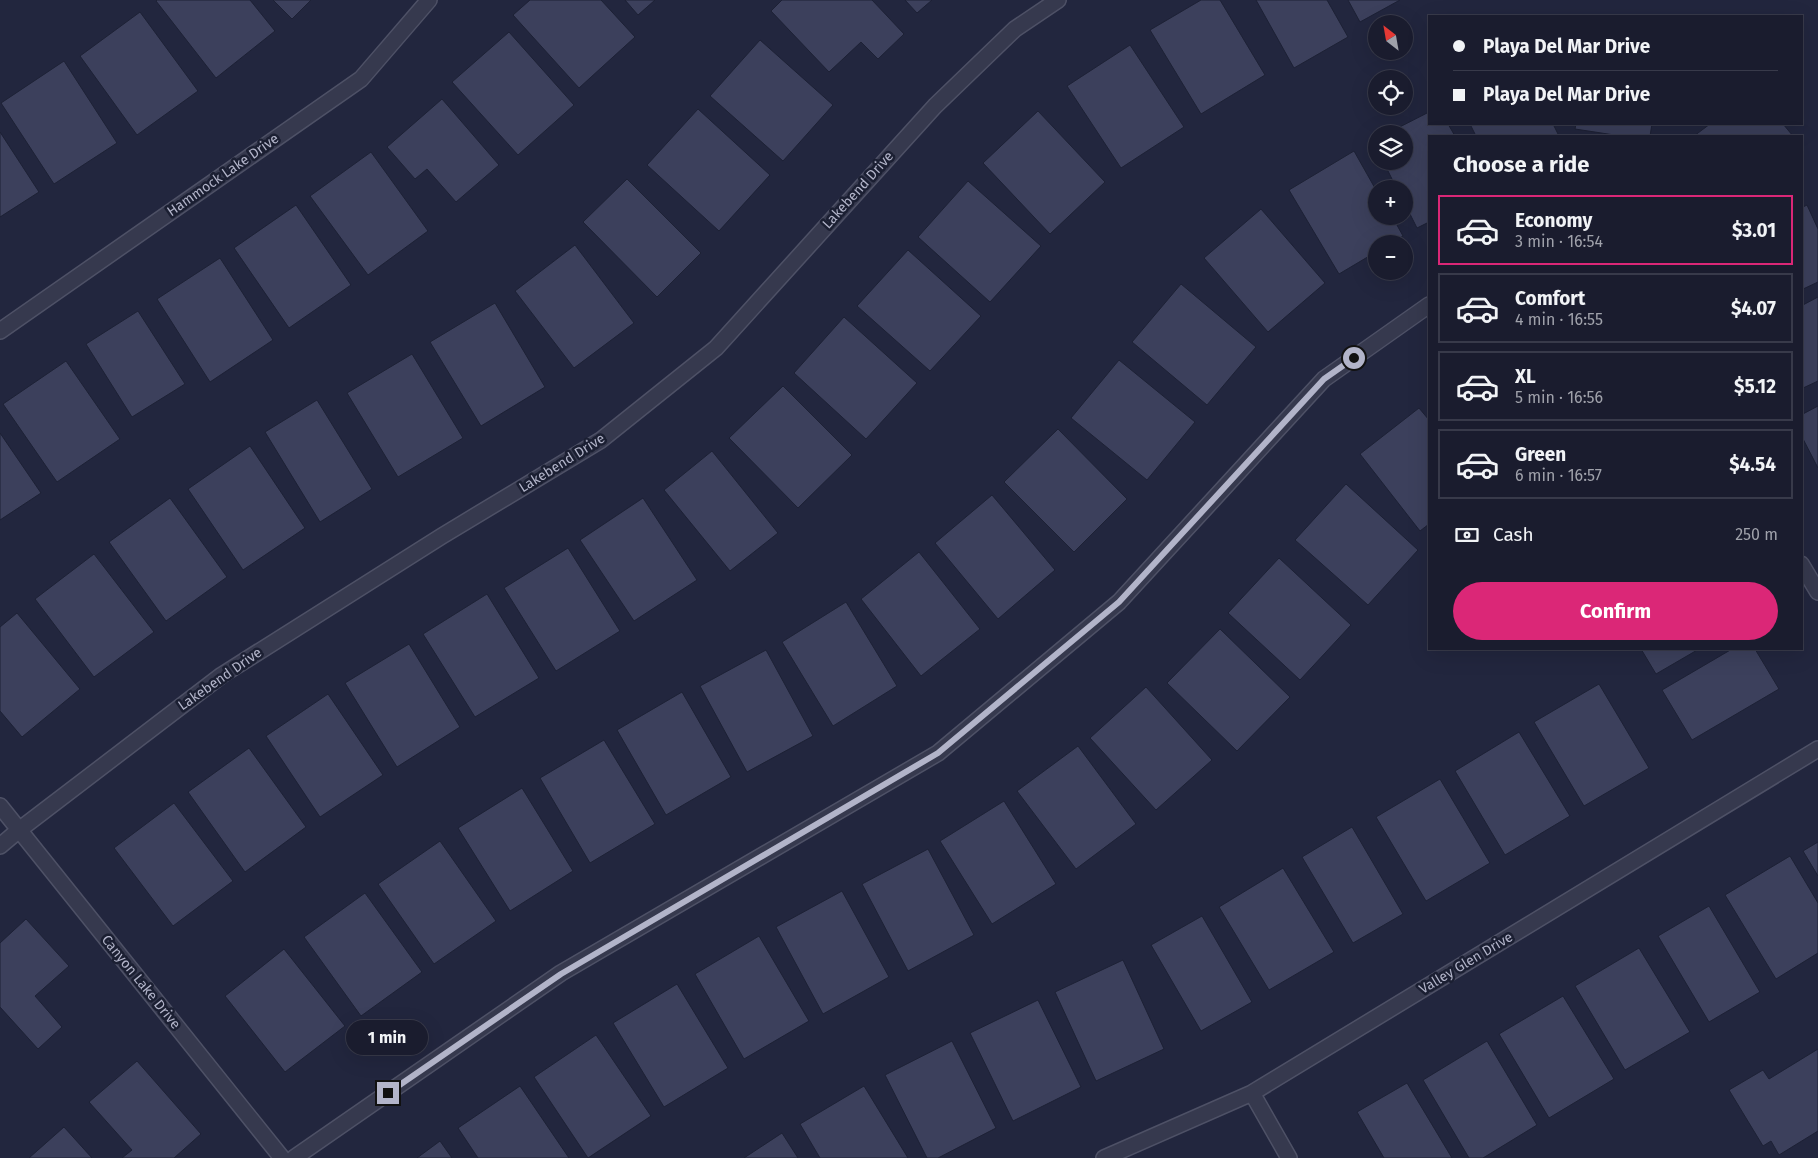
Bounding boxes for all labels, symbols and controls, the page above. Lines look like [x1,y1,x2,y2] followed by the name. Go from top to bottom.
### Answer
[1368,15,1412,60] north arrow
[1368,15,1413,280] map controls
[1483,35,1650,58] text: Playa Del Mar Drive
[1368,70,1413,115] button: locate
[1483,83,1650,106] text: Playa Del Mar Drive
[1368,125,1413,170] button: layers
[164,130,282,220] street label: Hammock Lake Drive
[819,148,897,232] street label: Lakebend Drive
[1453,151,1589,178] text: Choose a ride
[1368,180,1413,225] button: +
[1455,208,1500,253] icon: car
[1515,209,1592,232] text: Economy
[1732,219,1776,242] text: $3.01
[1515,232,1603,251] text: 3 min · 16:54
[1368,235,1413,280] button: −
[1455,286,1500,331] icon: car
[1515,287,1585,310] text: Comfort
[1731,297,1776,320] text: $4.07
[1515,310,1603,329] text: 4 min · 16:55
[1343,347,1365,369] route start
[1455,364,1500,409] icon: car
[1515,365,1536,388] text: XL
[1734,375,1776,398] text: $5.12
[1515,388,1603,407] text: 5 min · 16:56
[516,430,608,496] street label: Lakebend Drive
[1455,442,1500,487] icon: car
[1515,443,1566,466] text: Green
[1729,453,1776,476] text: $4.54
[1515,466,1602,485] text: 6 min · 16:57
[1453,521,1481,549] icon: cash
[1493,523,1534,546] text: Cash
[1735,525,1778,544] text: 250 m
[1453,582,1778,640] button: Confirm
[175,644,265,714] street label: Lakebend Drive
[1416,928,1516,998] street label: Valley Glen Drive
[98,932,184,1032] street label: Canyon Lake Drive
[347,1020,429,1056] callout: 1 min
[368,1028,406,1047] text: 1 min
[377,1082,399,1104] route end

